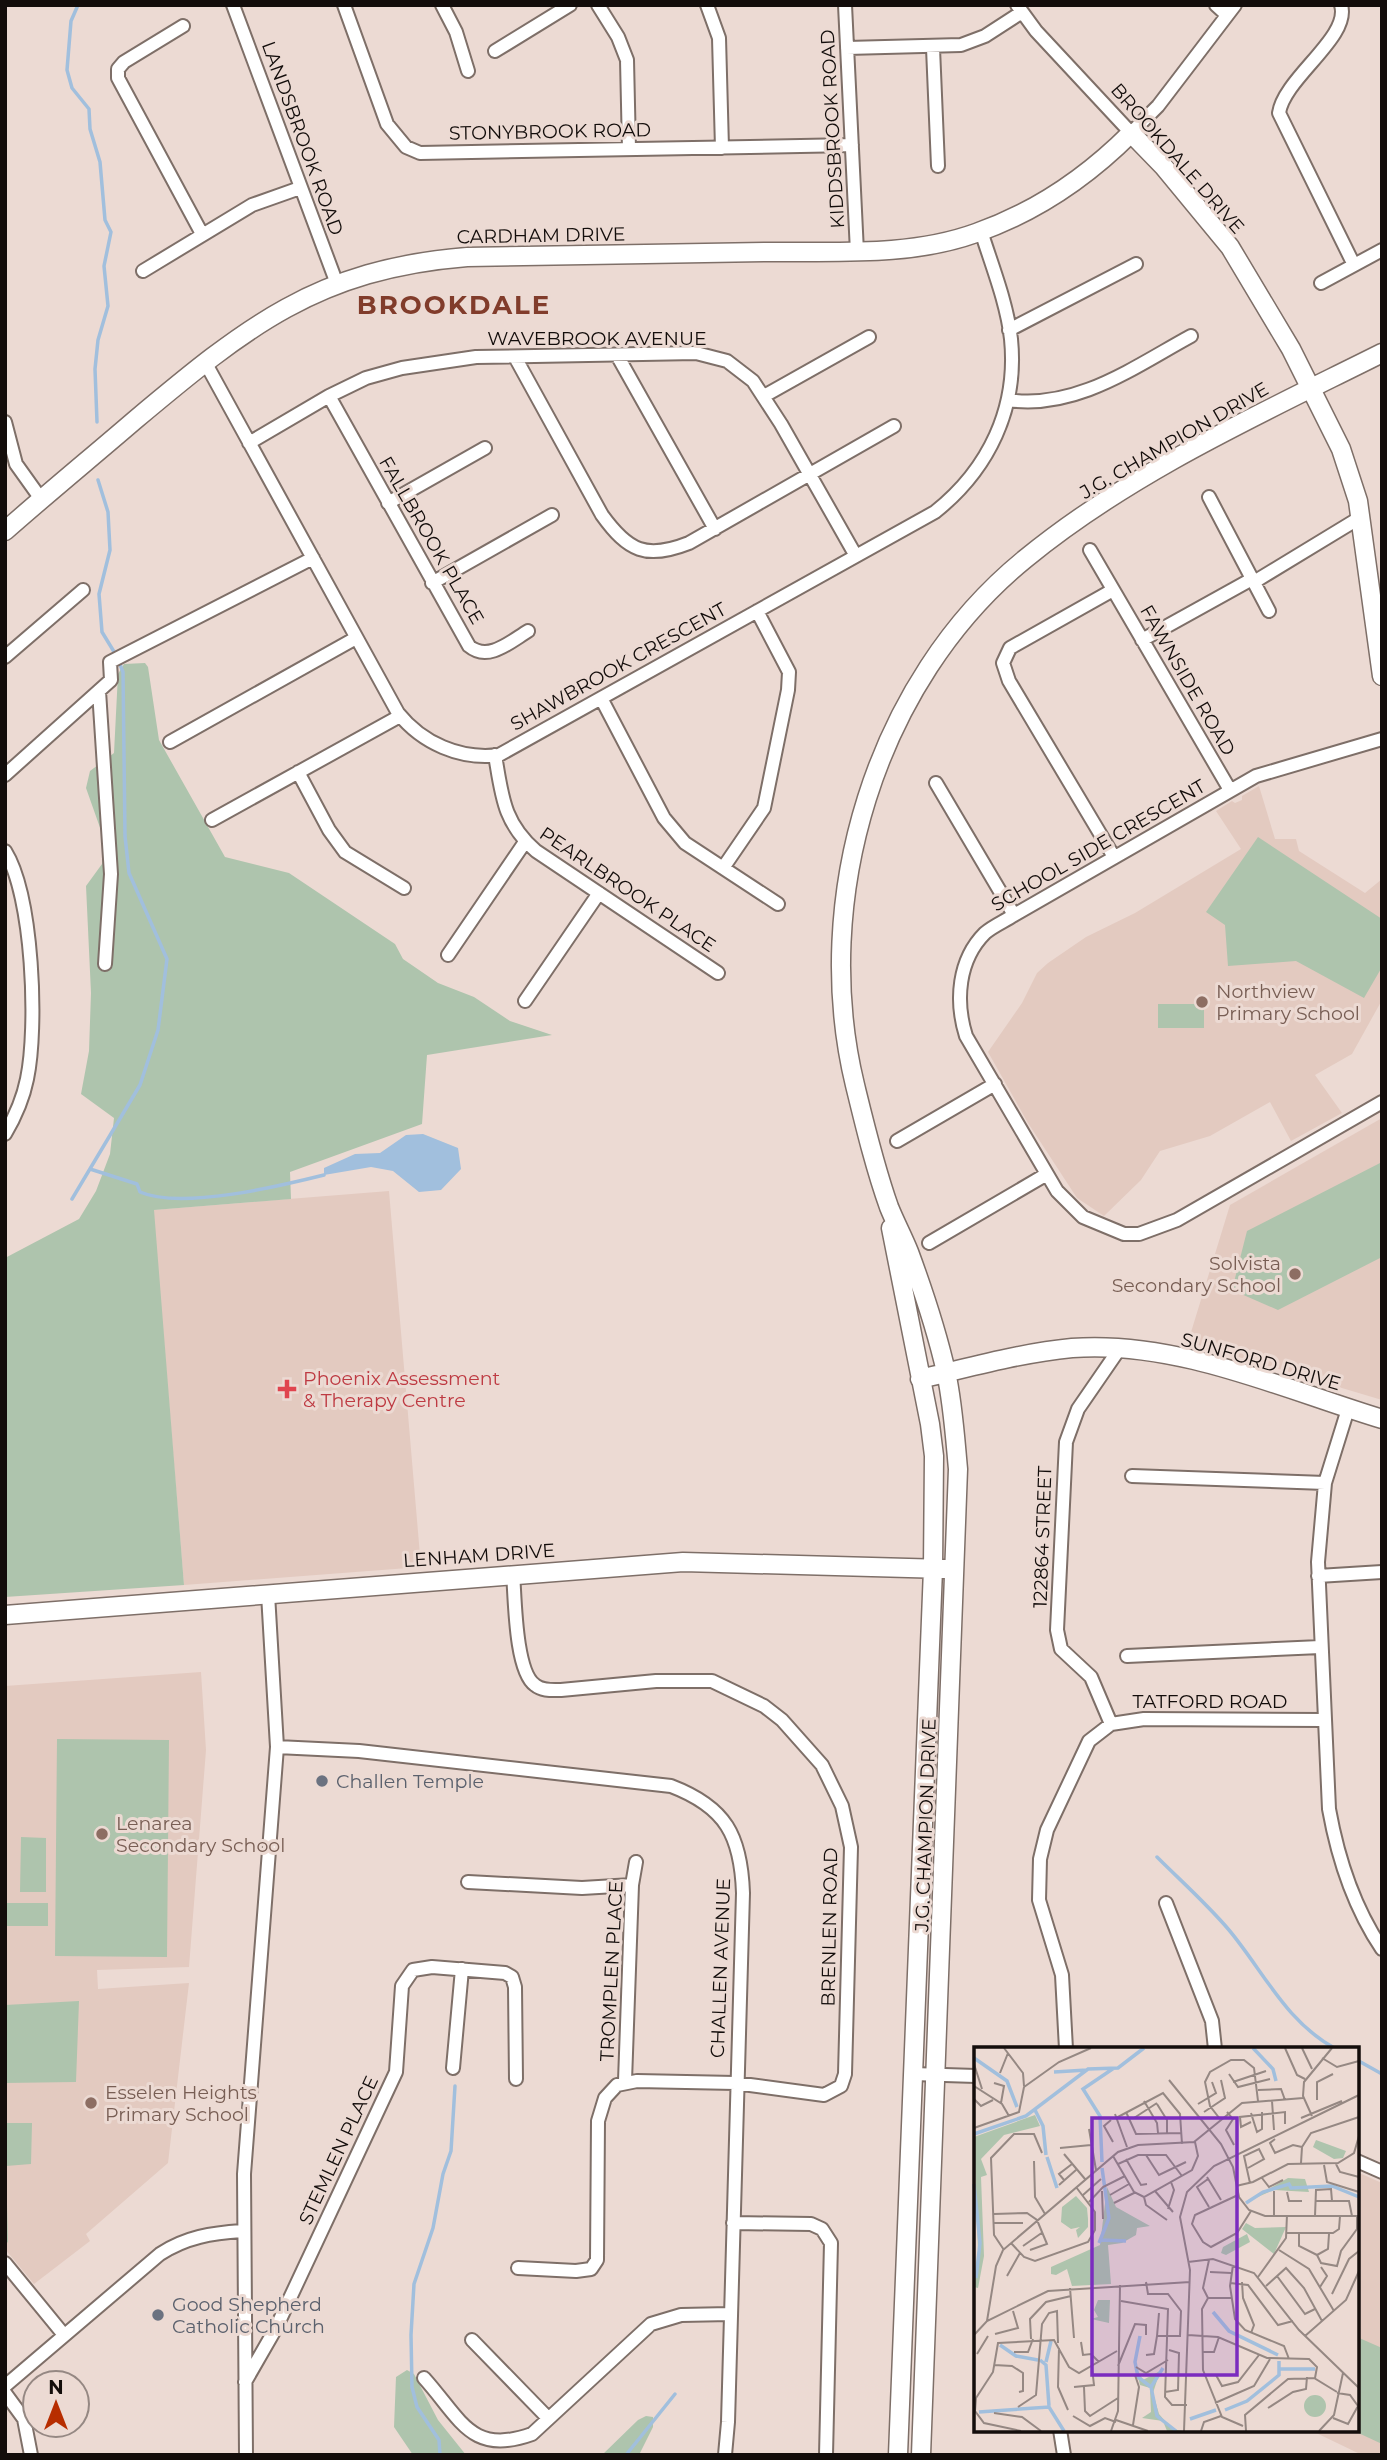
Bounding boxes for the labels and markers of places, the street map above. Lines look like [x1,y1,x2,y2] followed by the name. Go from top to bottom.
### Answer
[1216,980,1360,1025] place label: Northview Primary School
[1194,994,1210,1010] marker: Northview Primary School
[1112,1252,1281,1297] place label: Solvista Secondary School
[1287,1266,1303,1282] marker: Solvista Secondary School
[303,1367,501,1412] place label: Phoenix Assessment & Therapy Centre
[277,1379,297,1399] marker: Phoenix Assessment & Therapy Centre
[336,1770,484,1793] place label: Challen Temple
[314,1773,330,1789] marker: Challen Temple
[116,1812,285,1857] place label: Lenarea Secondary School
[94,1826,110,1842] marker: Lenarea Secondary School
[105,2081,257,2126] place label: Esselen Heights Primary School
[83,2095,99,2111] marker: Esselen Heights Primary School
[172,2293,325,2338] place label: Good Shepherd Catholic Church
[150,2307,166,2323] marker: Good Shepherd Catholic Church

